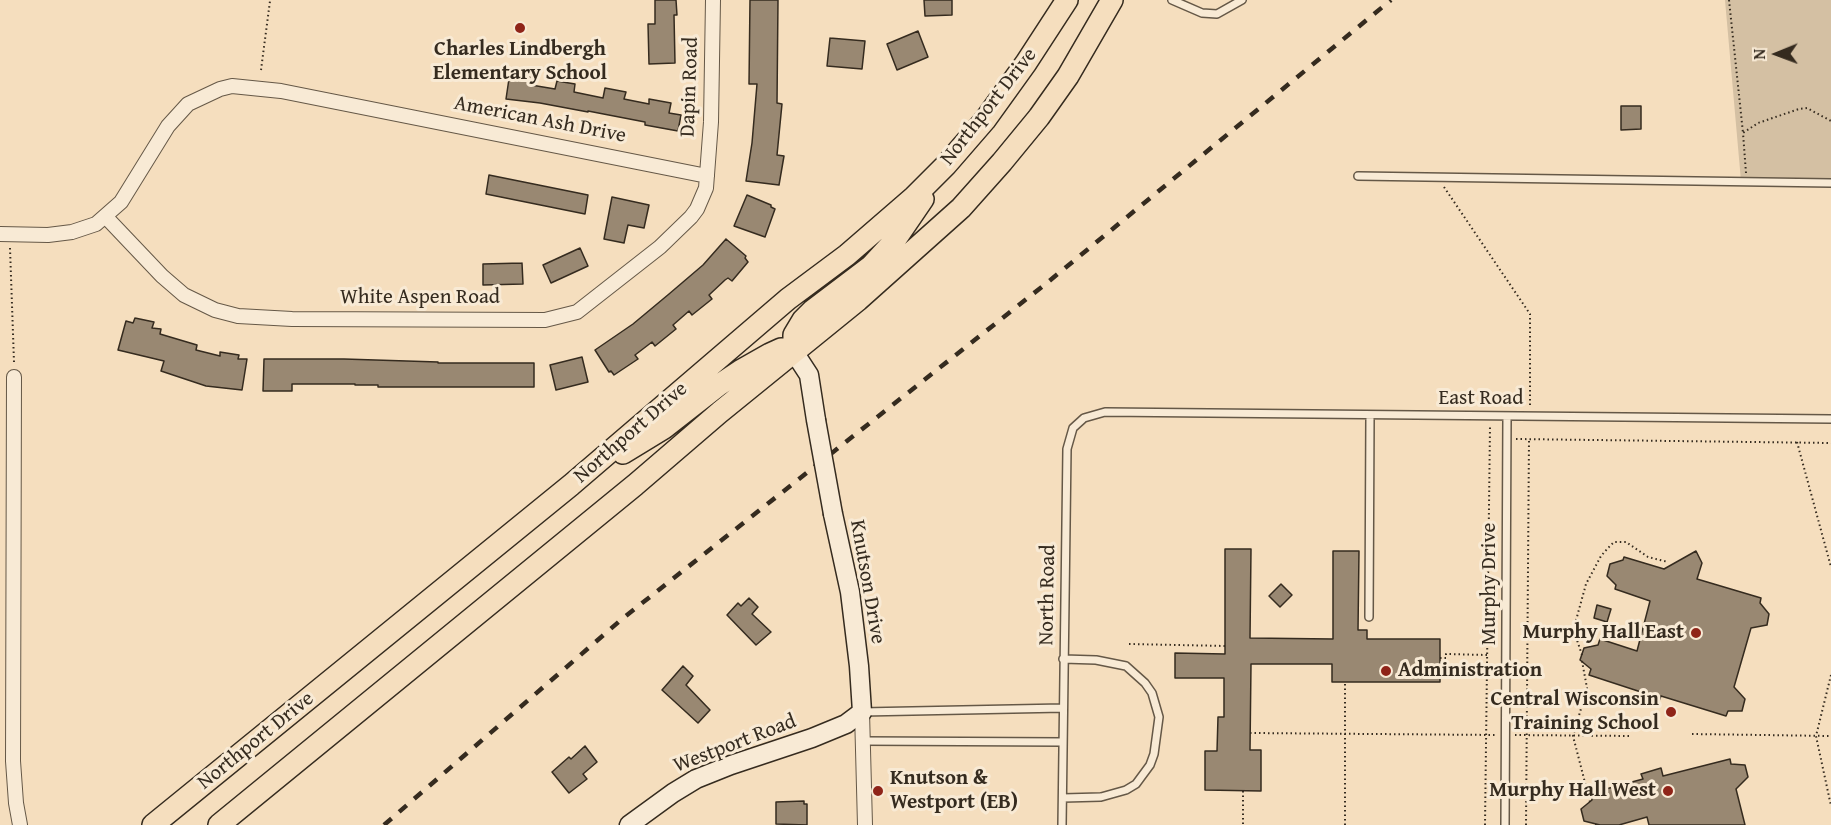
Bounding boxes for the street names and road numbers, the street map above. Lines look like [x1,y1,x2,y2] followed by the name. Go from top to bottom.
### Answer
[676,36,704,138] street label: Dapin Road
[935,43,1043,171] street label: Northport Drive
[452,91,628,149] street label: American Ash Drive
[340,285,500,311] street label: White Aspen Road
[569,377,693,489] street label: Northport Drive
[1439,386,1523,412] street label: East Road
[844,518,890,646] street label: Knutson Drive
[1477,523,1503,645] street label: Murphy Drive
[1035,544,1061,646] street label: North Road
[193,686,319,796] street label: Northport Drive
[670,709,800,779] street label: Westport Road

